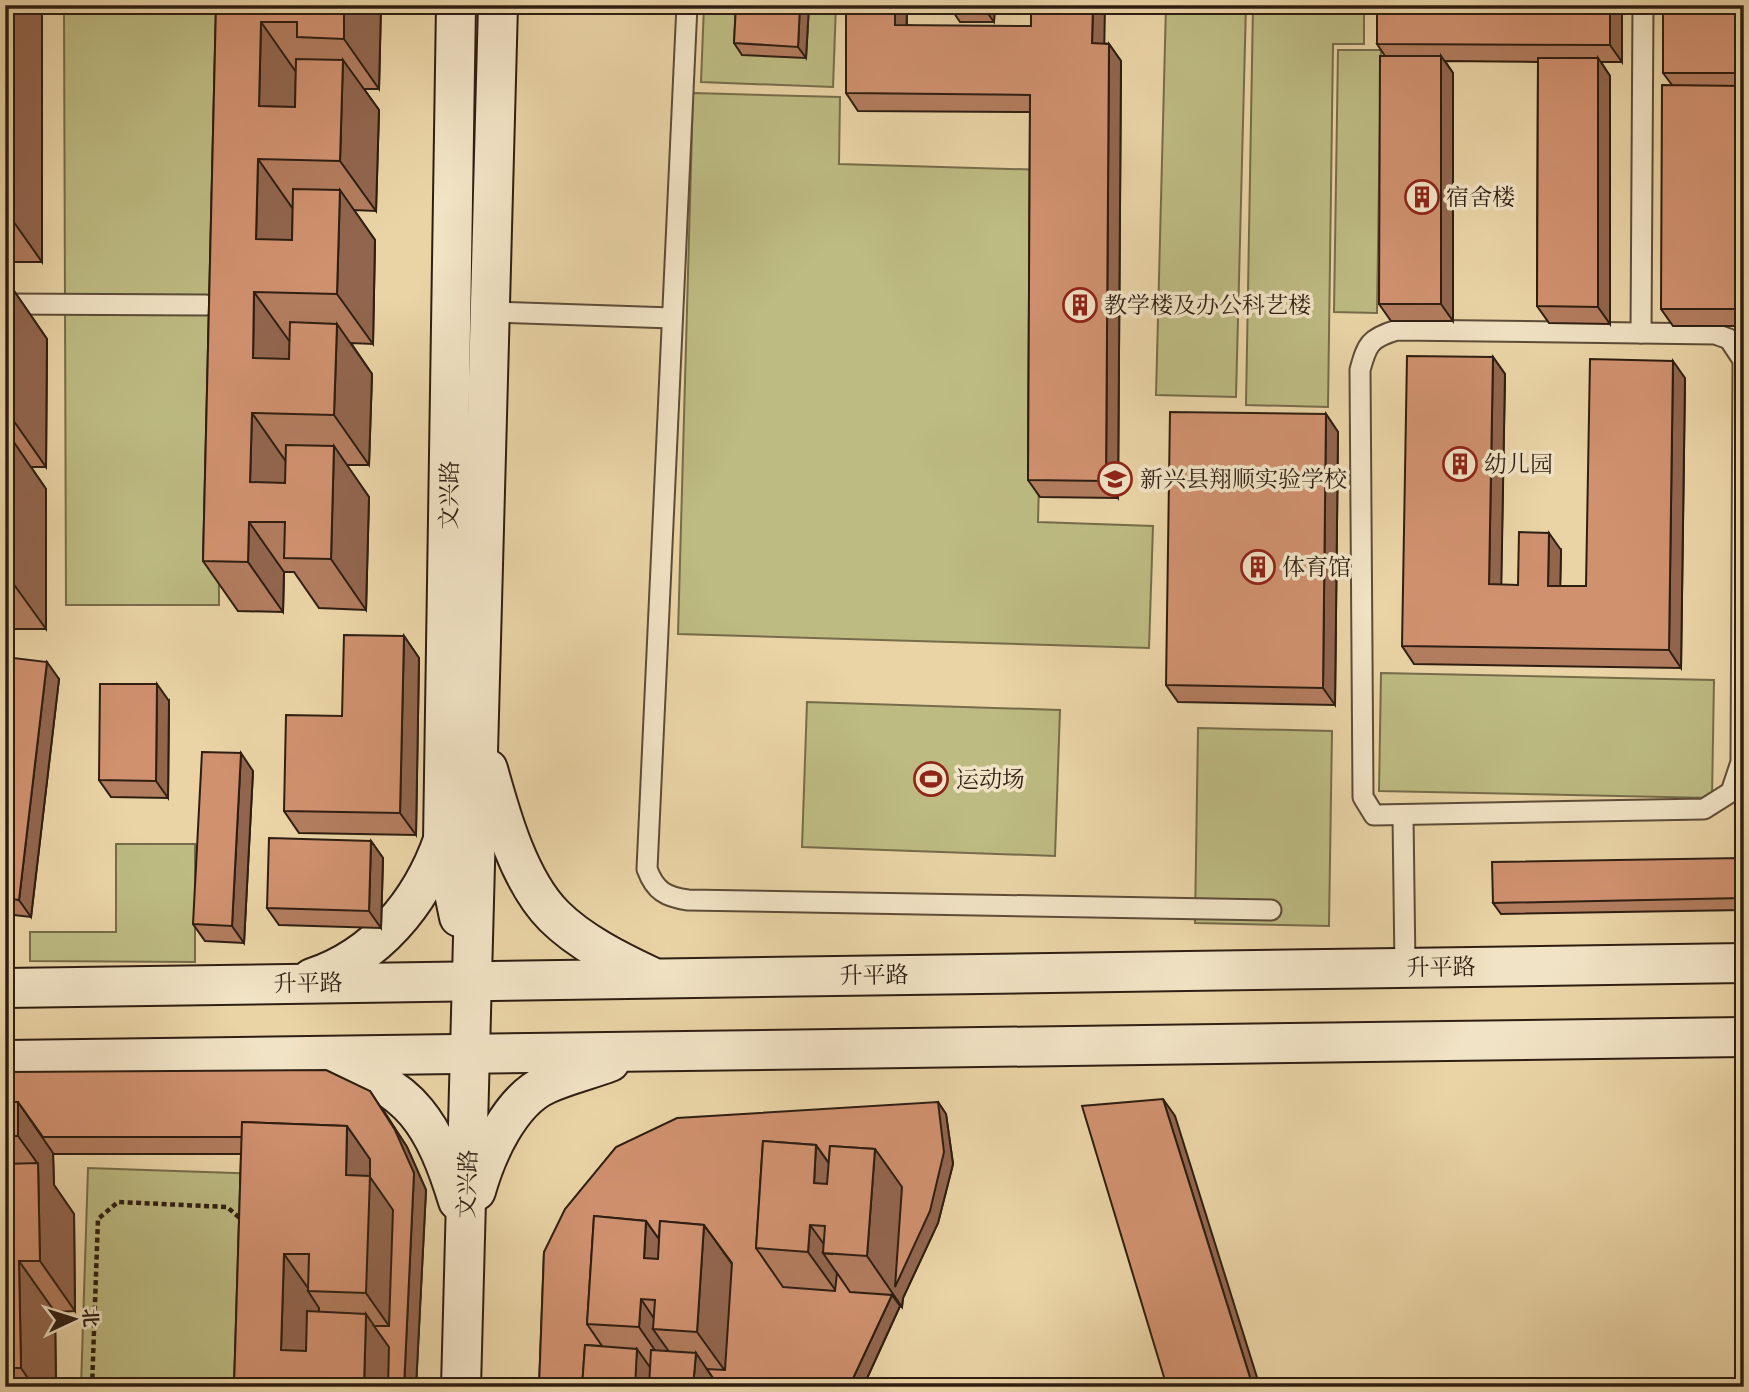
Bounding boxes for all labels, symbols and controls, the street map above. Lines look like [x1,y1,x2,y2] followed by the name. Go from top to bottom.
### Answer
[1403,178,1441,216] building icon: 宿舍楼
[1446,183,1515,211] place label: 宿舍楼
[1061,286,1099,324] building icon: 教学楼及办公科艺楼
[1104,291,1311,319] place label: 教学楼及办公科艺楼
[1441,445,1479,483] building icon: 幼儿园
[1484,450,1553,478] place label: 幼儿园
[434,460,464,530] street label: 文兴路
[1096,460,1134,498] school or university icon: 新兴县翔顺实验学校
[1140,465,1347,493] place label: 新兴县翔顺实验学校
[1239,548,1277,586] building icon: 体育馆
[1282,553,1351,581] place label: 体育馆
[912,760,950,798] sports icon: 运动场
[956,765,1025,793] place label: 运动场
[1406,952,1476,982] street label: 升平路
[839,960,909,990] street label: 升平路
[273,968,343,998] street label: 升平路
[452,1149,482,1219] street label: 文兴路
[38,1284,108,1354] north arrow
[78,1308,103,1328] text: 北

